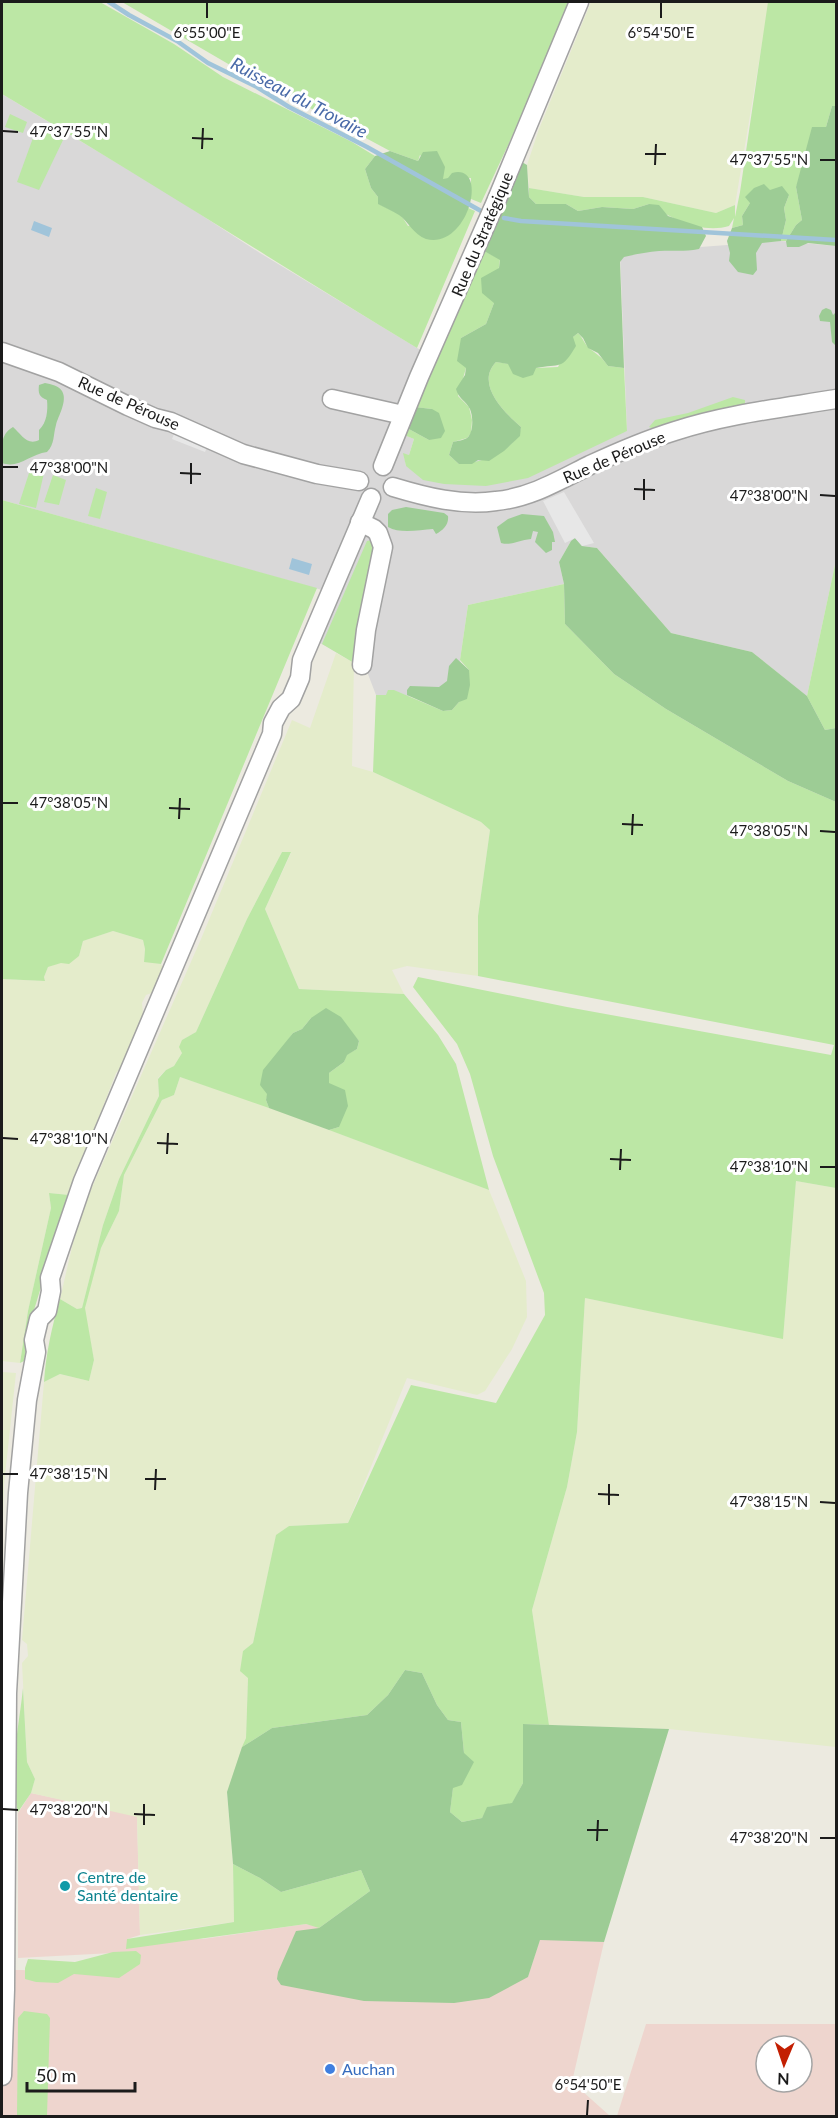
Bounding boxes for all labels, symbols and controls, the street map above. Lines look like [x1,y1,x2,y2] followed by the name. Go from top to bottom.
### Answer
[174,23,241,41] text: 6°55'00"E
[628,23,695,41] text: 6°54'50"E
[227,52,372,142] water label: Ruisseau du Trovaire
[30,122,108,140] text: 47°37'55"N
[730,150,808,168] text: 47°37'55"N
[447,169,516,299] street label: Rue du Stratégique
[75,372,183,433] street label: Rue de Pérouse
[560,426,668,487] street label: Rue de Pérouse
[30,458,108,476] text: 47°38'00"N
[730,486,808,504] text: 47°38'00"N
[30,793,108,811] text: 47°38'05"N
[730,821,808,839] text: 47°38'05"N
[30,1129,108,1147] text: 47°38'10"N
[730,1157,808,1175] text: 47°38'10"N
[30,1464,108,1482] text: 47°38'15"N
[730,1492,808,1510] text: 47°38'15"N
[30,1800,108,1818] text: 47°38'20"N
[730,1828,808,1846] text: 47°38'20"N
[77,1867,178,1904] place label: Centre de Santé dentaire
[58,1879,72,1893] marker: Centre de Santé dentaire
[754,2034,814,2094] north arrow
[27,2055,135,2093] scale bar
[342,2059,395,2078] place label: Auchan
[323,2062,337,2076] marker: Auchan
[36,2064,76,2086] text: 50 m
[777,2070,790,2089] text: N
[555,2075,622,2093] text: 6°54'50"E

